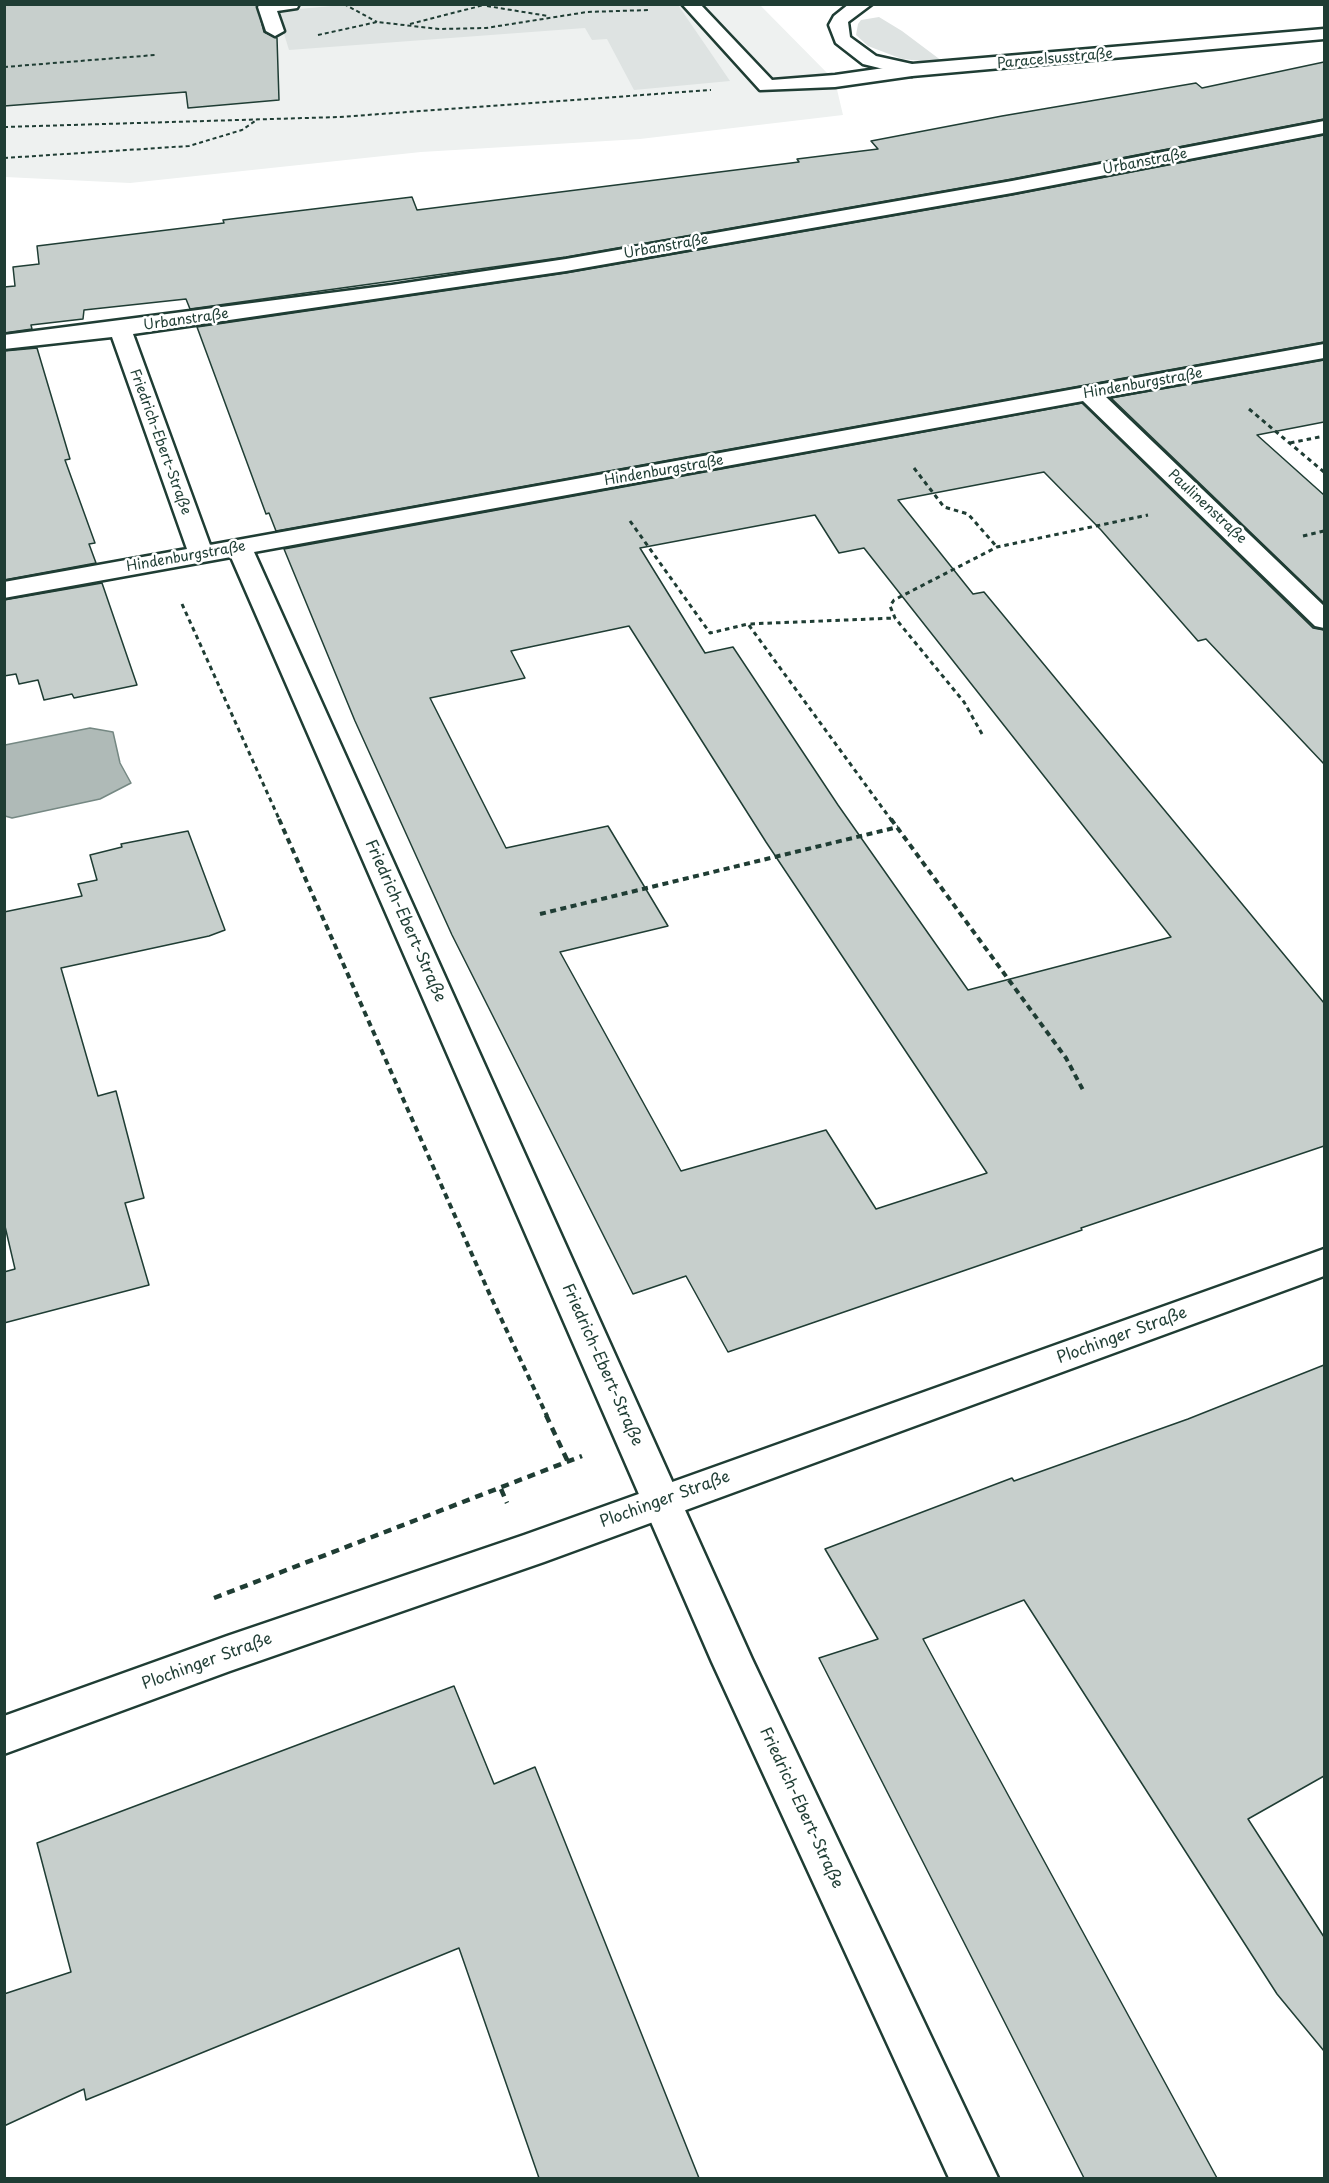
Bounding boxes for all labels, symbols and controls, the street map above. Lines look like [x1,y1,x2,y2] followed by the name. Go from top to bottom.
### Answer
[997,46,1113,72] street label: Paracelsusstraße
[1101,146,1189,178] street label: Urbanstraße
[622,231,710,263] street label: Urbanstraße
[142,306,230,334] street label: Urbanstraße
[1082,365,1204,403] street label: Hindenburgstraße
[126,367,194,517] street label: Friedrich-Ebert-Straße
[603,452,725,490] street label: Hindenburgstraße
[1164,466,1250,548] street label: Paulinenstraße
[125,538,247,576] street label: Hindenburgstraße
[360,837,450,1005] street label: Friedrich-Ebert-Straße
[557,1281,647,1449] street label: Friedrich-Ebert-Straße
[1054,1304,1190,1368] street label: Plochinger Straße
[597,1468,733,1532] street label: Plochinger Straße
[139,1630,275,1694] street label: Plochinger Straße
[755,1724,847,1892] street label: Friedrich-Ebert-Straße

